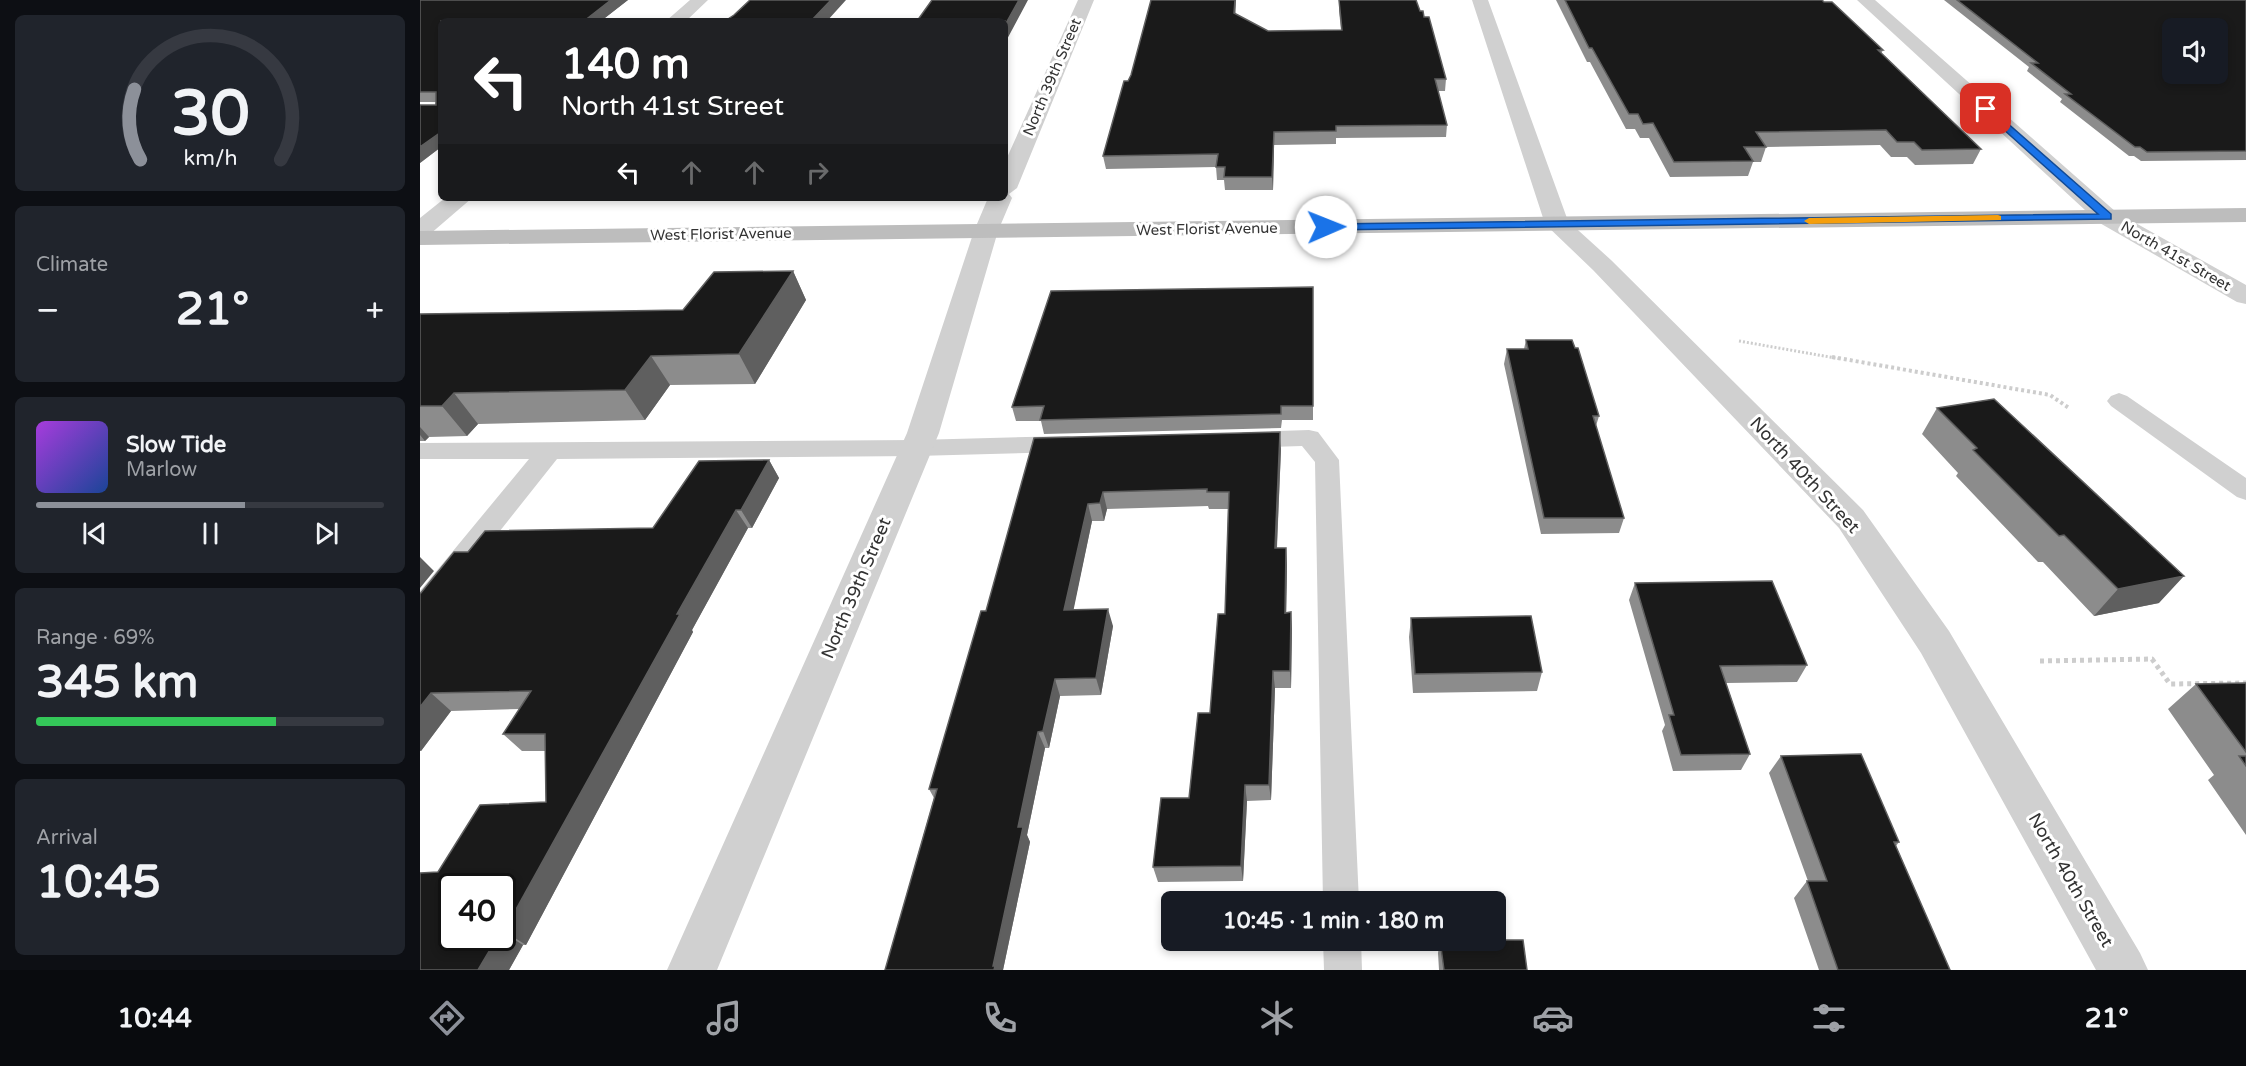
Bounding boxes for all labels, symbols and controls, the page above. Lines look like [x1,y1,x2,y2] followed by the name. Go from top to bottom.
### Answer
[1019,15,1085,138] street label: North 39th Street
[2162,18,2228,84] map controls
[2162,18,2228,84] button: sound
[561,39,690,90] text: 140 m
[462,42,540,120] icon: left
[171,77,249,152] text: 30
[1960,83,2011,134] pin
[561,90,784,123] text: North 41st Street
[1969,92,2002,125] icon: arrive
[183,145,237,171] text: km/h
[612,156,645,189] icon: left
[675,156,708,189] icon: ahead
[738,156,771,189] icon: ahead
[801,156,834,189] icon: right
[1294,195,1358,259] position arrow
[2118,217,2234,295] street label: North 41st Street
[1136,219,1278,239] street label: West Florist Avenue
[650,224,792,244] street label: West Florist Avenue
[36,253,108,277] text: Climate
[176,283,249,337] text: 21°
[36,291,60,330] text: −
[365,291,384,330] text: +
[1745,412,1865,538] street label: North 40th Street
[126,432,226,458] text: Slow Tide
[126,458,197,482] text: Marlow
[816,514,896,662] street label: North 39th Street
[78,517,111,550] icon: previous
[194,517,227,550] icon: pause
[310,517,343,550] icon: next
[36,626,155,650] text: Range · 69%
[36,656,198,710] text: 345 km
[2024,809,2118,951] street label: North 40th Street
[36,826,98,850] text: Arrival
[36,856,161,910] text: 10:45
[438,873,516,951] speed limit sign: 40
[1223,908,1444,934] text: 10:45 · 1 min · 180 m
[426,997,468,1039] icon: directions
[703,997,745,1039] icon: music
[979,997,1021,1039] icon: phone
[1256,997,1298,1039] icon: climate
[1532,997,1574,1039] icon: car
[1808,997,1850,1039] icon: filters
[117,1002,192,1035] text: 10:44
[2085,1002,2129,1035] text: 21°

